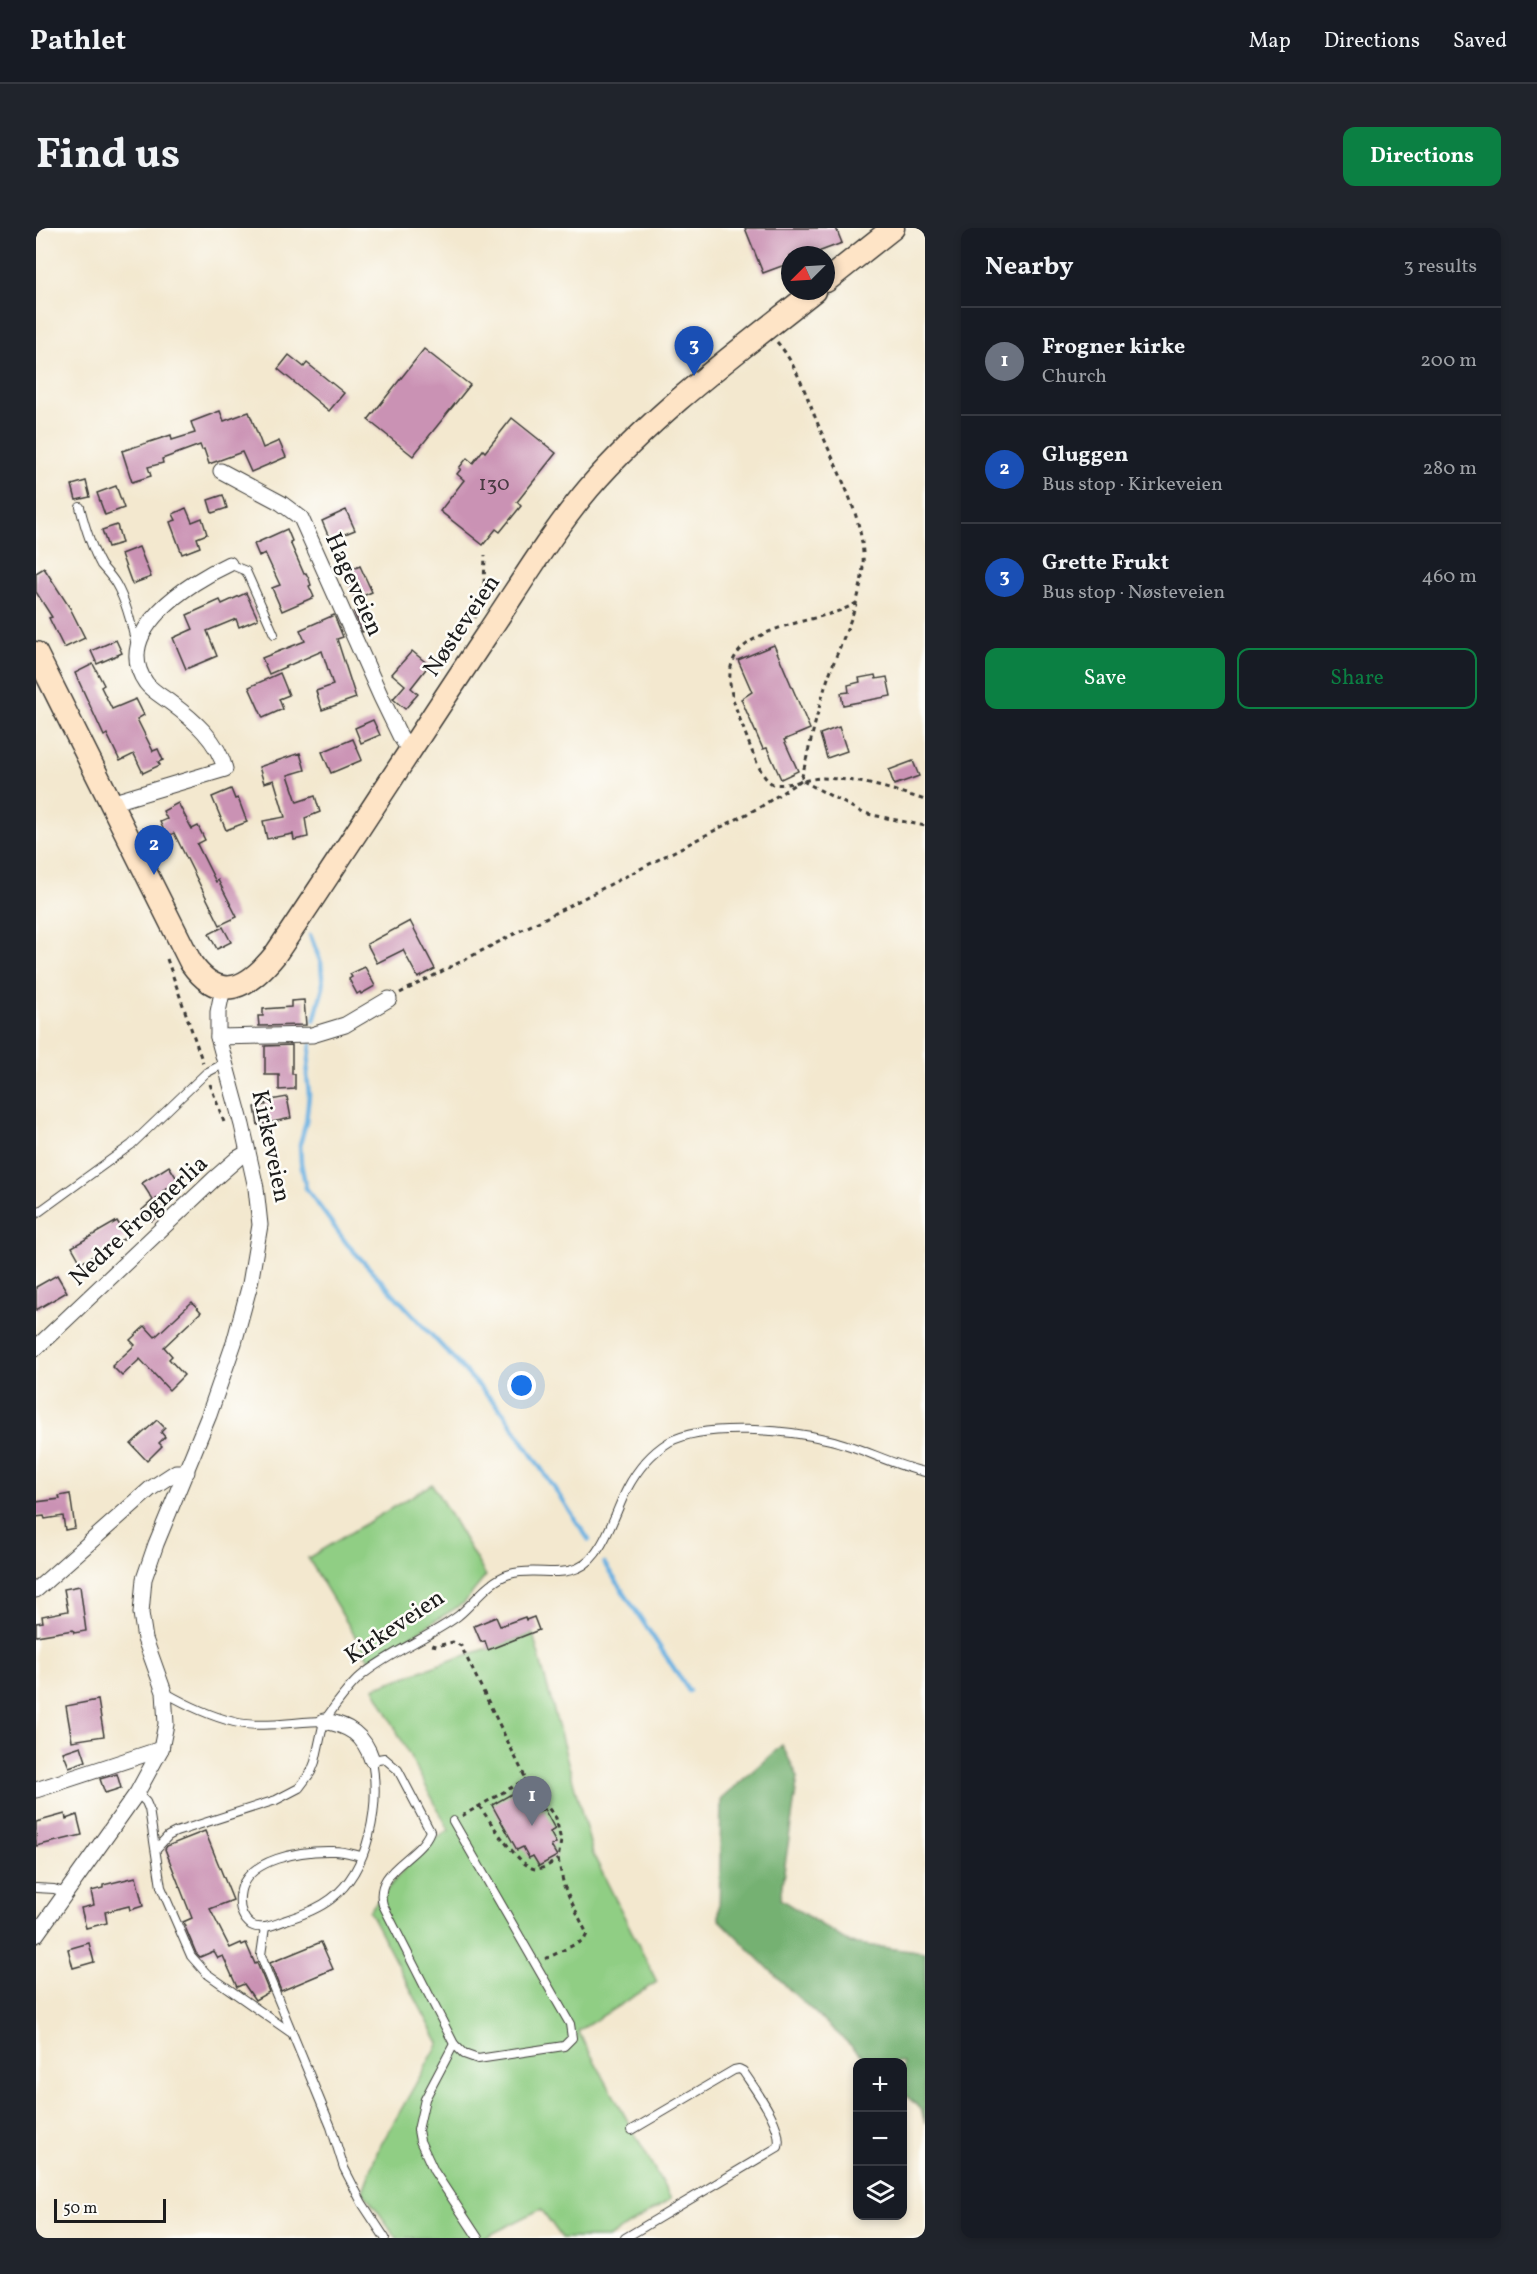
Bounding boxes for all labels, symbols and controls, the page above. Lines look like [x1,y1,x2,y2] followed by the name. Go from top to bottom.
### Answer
[30,22,126,61] text: Pathlet
[1249,27,1291,56] text: Map
[1324,27,1420,56] text: Directions
[1453,27,1507,56] text: Saved
[36,127,180,186] text: Find us
[1343,127,1501,186] button: Directions
[781,246,835,300] north arrow
[985,249,1074,285] text: Nearby
[1403,253,1477,281] text: 3 results
[674,326,714,376] pin: 3
[1042,332,1185,363] text: Frogner kirke
[1000,347,1009,375] text: 1
[1420,347,1477,375] text: 200 m
[1042,363,1107,391] text: Church
[1042,440,1129,471] text: Gluggen
[999,455,1010,483] text: 2
[1422,455,1477,483] text: 280 m
[478,470,510,499] house number: 130
[1042,471,1223,499] text: Bus stop · Kirkeveien
[315,528,391,642] street label: Hageveien
[1042,548,1169,579] text: Grette Frukt
[999,563,1010,591] text: 3
[1421,563,1477,591] text: 460 m
[416,568,509,684] street label: Nøsteveien
[1042,579,1225,607] text: Bus stop · Nøsteveien
[985,648,1225,709] button: Save
[1237,648,1477,709] button: Share
[134,826,174,875] pin: 2
[242,1087,299,1206] street label: Kirkeveien
[62,1148,216,1295] street label: Nedre Frognerlia
[507,1371,536,1400] your location
[338,1582,452,1674] street label: Kirkeveien
[512,1776,552,1826] pin: 1
[853,2058,907,2220] map controls
[853,2058,907,2112] button: +
[853,2112,907,2166] button: −
[853,2166,907,2220] button: layers
[54,2196,166,2224] scale bar
[63,2198,97,2220] text: 50 m

